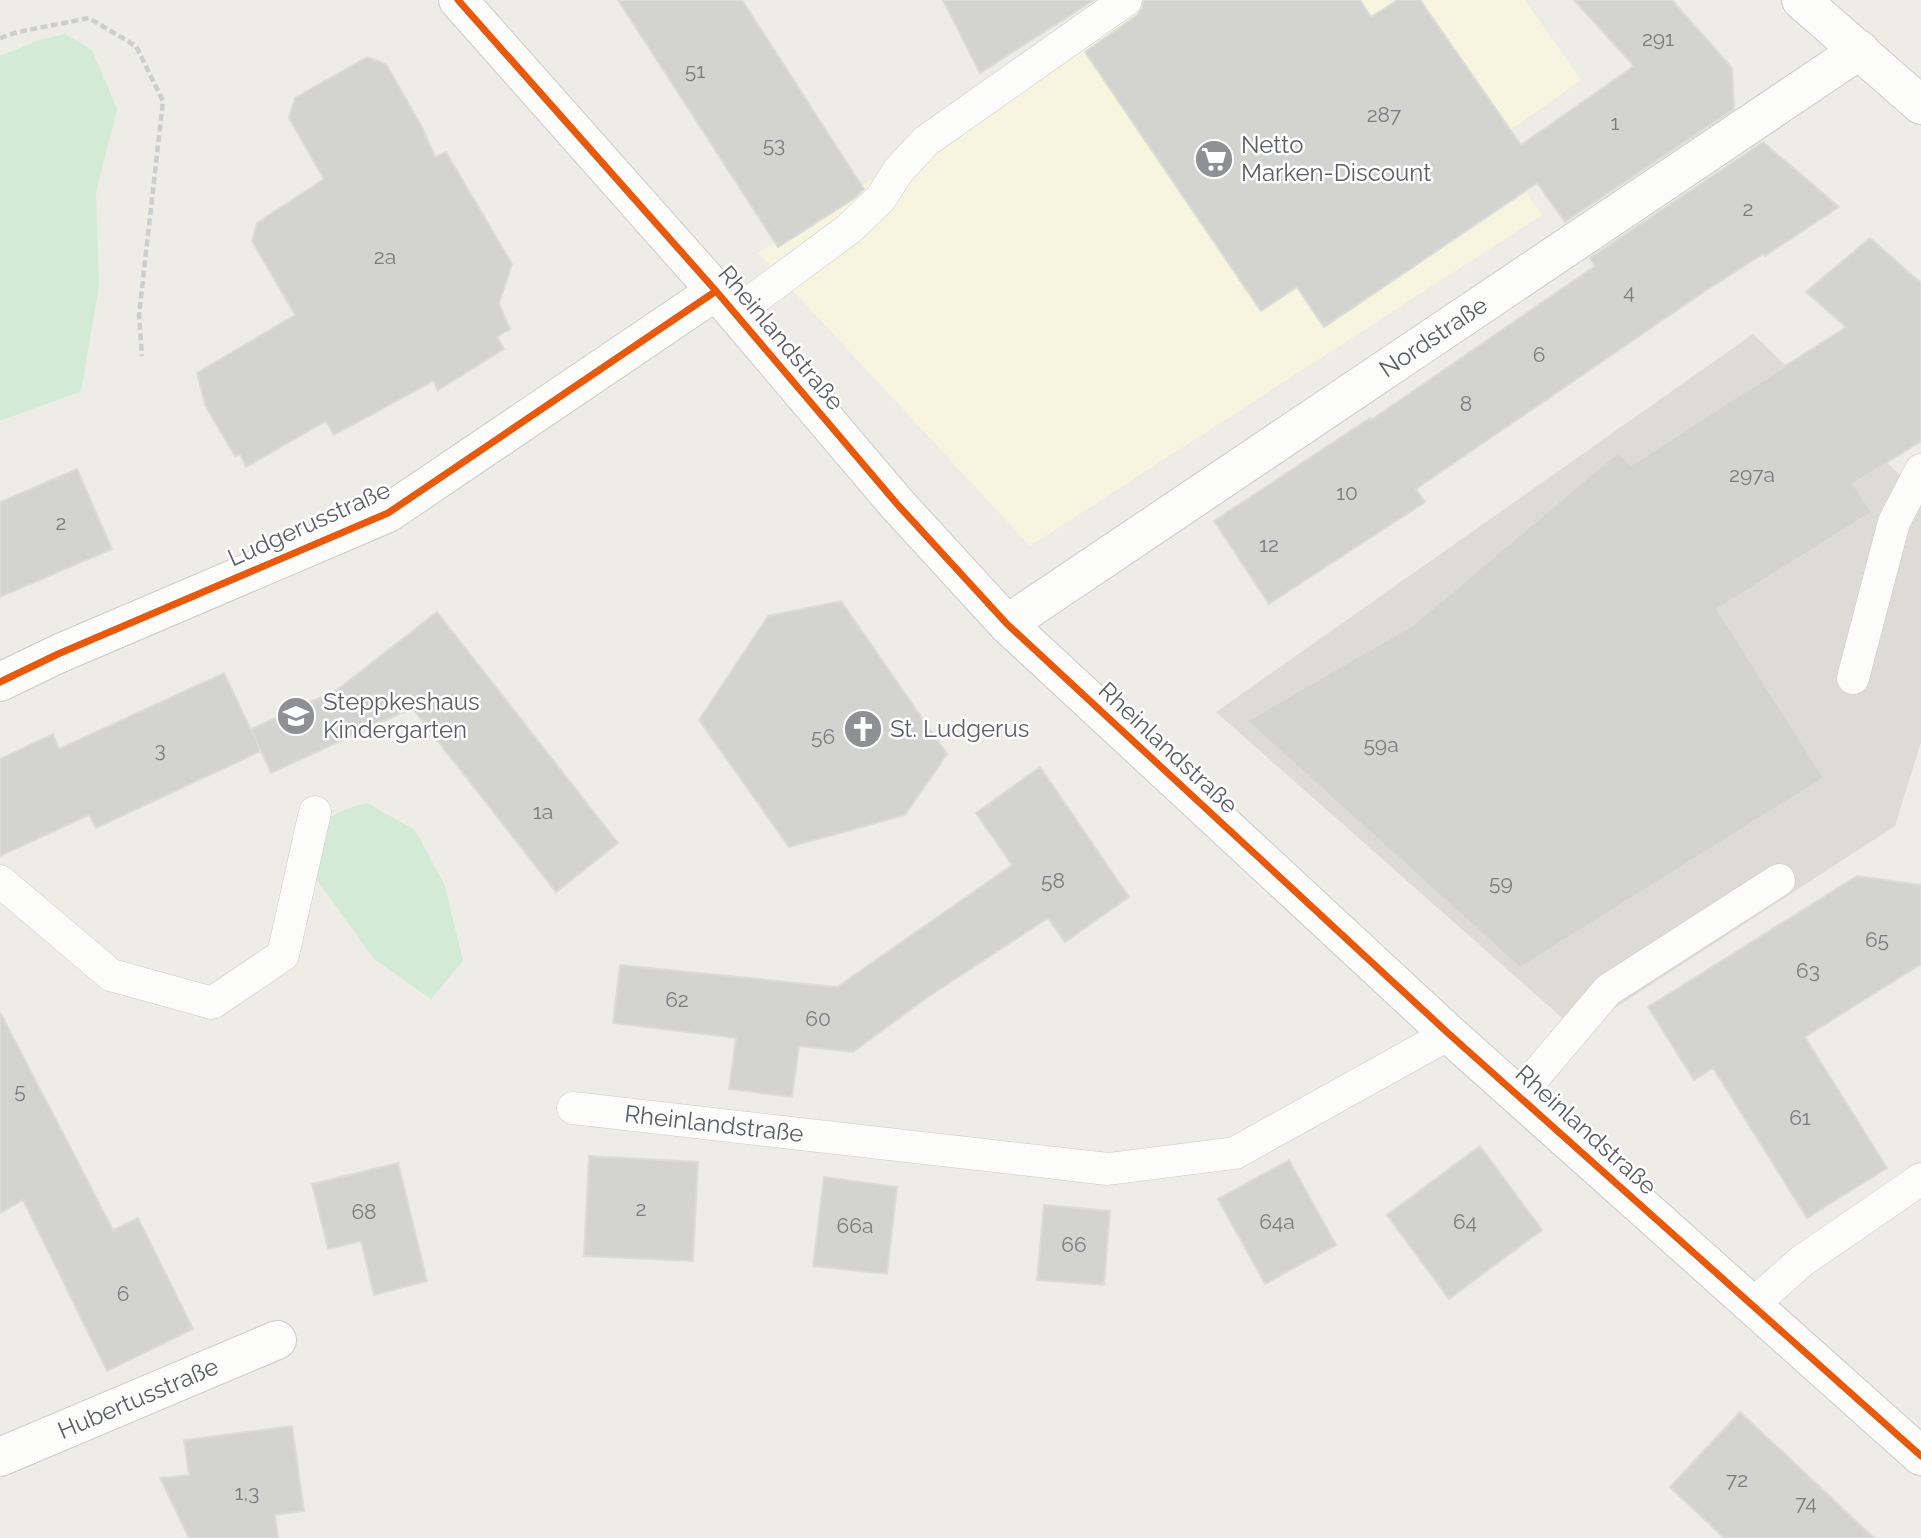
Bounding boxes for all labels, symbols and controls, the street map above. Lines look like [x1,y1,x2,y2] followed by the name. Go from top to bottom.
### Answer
[1642,26,1674,51] house number: 291
[685,58,705,83] house number: 51
[1367,102,1402,127] house number: 287
[1611,110,1620,135] house number: 1
[1241,130,1431,187] place label: Netto Marken-Discount
[763,132,785,157] house number: 53
[1193,138,1235,180] supermarket icon: Netto Marken-Discount
[1743,196,1753,221] house number: 2
[374,244,396,269] house number: 2a
[712,259,850,416] street label: Rheinlandstraße
[1623,279,1635,304] house number: 4
[1374,290,1493,383] street label: Nordstraße
[1533,342,1545,367] house number: 6
[1460,391,1472,416] house number: 8
[1729,462,1775,487] house number: 297a
[223,475,395,572] street label: Ludgerusstraße
[1336,480,1358,505] house number: 10
[56,510,66,535] house number: 2
[1259,532,1279,557] house number: 12
[1093,676,1244,820] street label: Rheinlandstraße
[323,687,480,744] place label: Steppkeshaus Kindergarten
[275,695,317,737] school or university icon: Steppkeshaus Kindergarten
[842,708,884,750] church icon: St. Ludgerus
[890,714,1029,743] place label: St. Ludgerus
[811,724,835,749] house number: 56
[1363,732,1399,757] house number: 59a
[154,737,166,762] house number: 3
[533,799,553,824] house number: 1a
[1041,868,1065,893] house number: 58
[1489,870,1513,895] house number: 59
[1865,927,1889,952] house number: 65
[1796,958,1820,983] house number: 63
[665,987,689,1012] house number: 62
[805,1006,831,1031] house number: 60
[1510,1059,1663,1201] street label: Rheinlandstraße
[14,1078,26,1103] house number: 5
[623,1099,805,1148] street label: Rheinlandstraße
[1789,1105,1811,1130] house number: 61
[636,1196,646,1221] house number: 2
[351,1199,377,1224] house number: 68
[1259,1209,1295,1234] house number: 64a
[1453,1209,1477,1234] house number: 64
[837,1213,873,1238] house number: 66a
[1061,1232,1087,1257] house number: 66
[117,1281,129,1306] house number: 6
[53,1351,223,1445] street label: Hubertusstraße
[1726,1467,1748,1492] house number: 72
[235,1480,259,1505] house number: 1,3
[1795,1490,1817,1515] house number: 74

